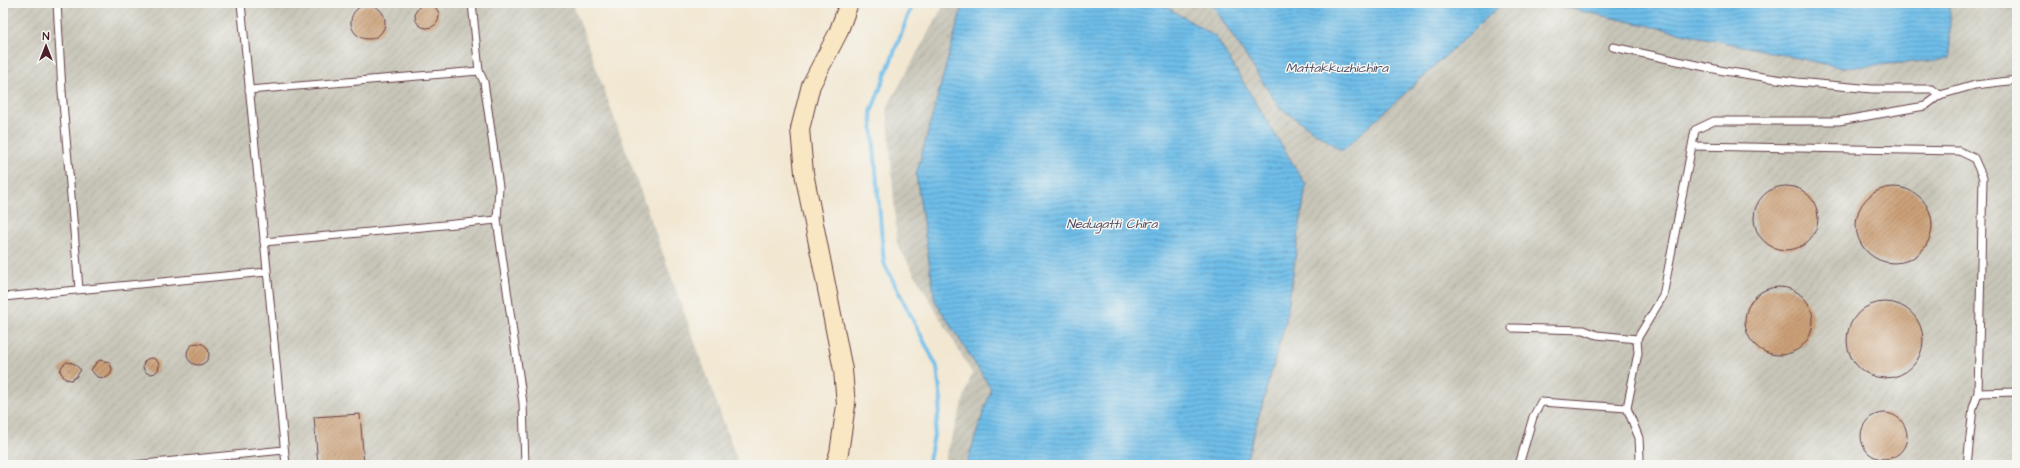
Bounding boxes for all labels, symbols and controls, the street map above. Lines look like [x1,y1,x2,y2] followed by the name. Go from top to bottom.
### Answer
[26,26,66,66] north arrow
[43,29,50,44] text: N
[1286,59,1390,77] water label: Mattakkuzhichira
[1067,215,1159,234] water label: Nedugatti Chira

